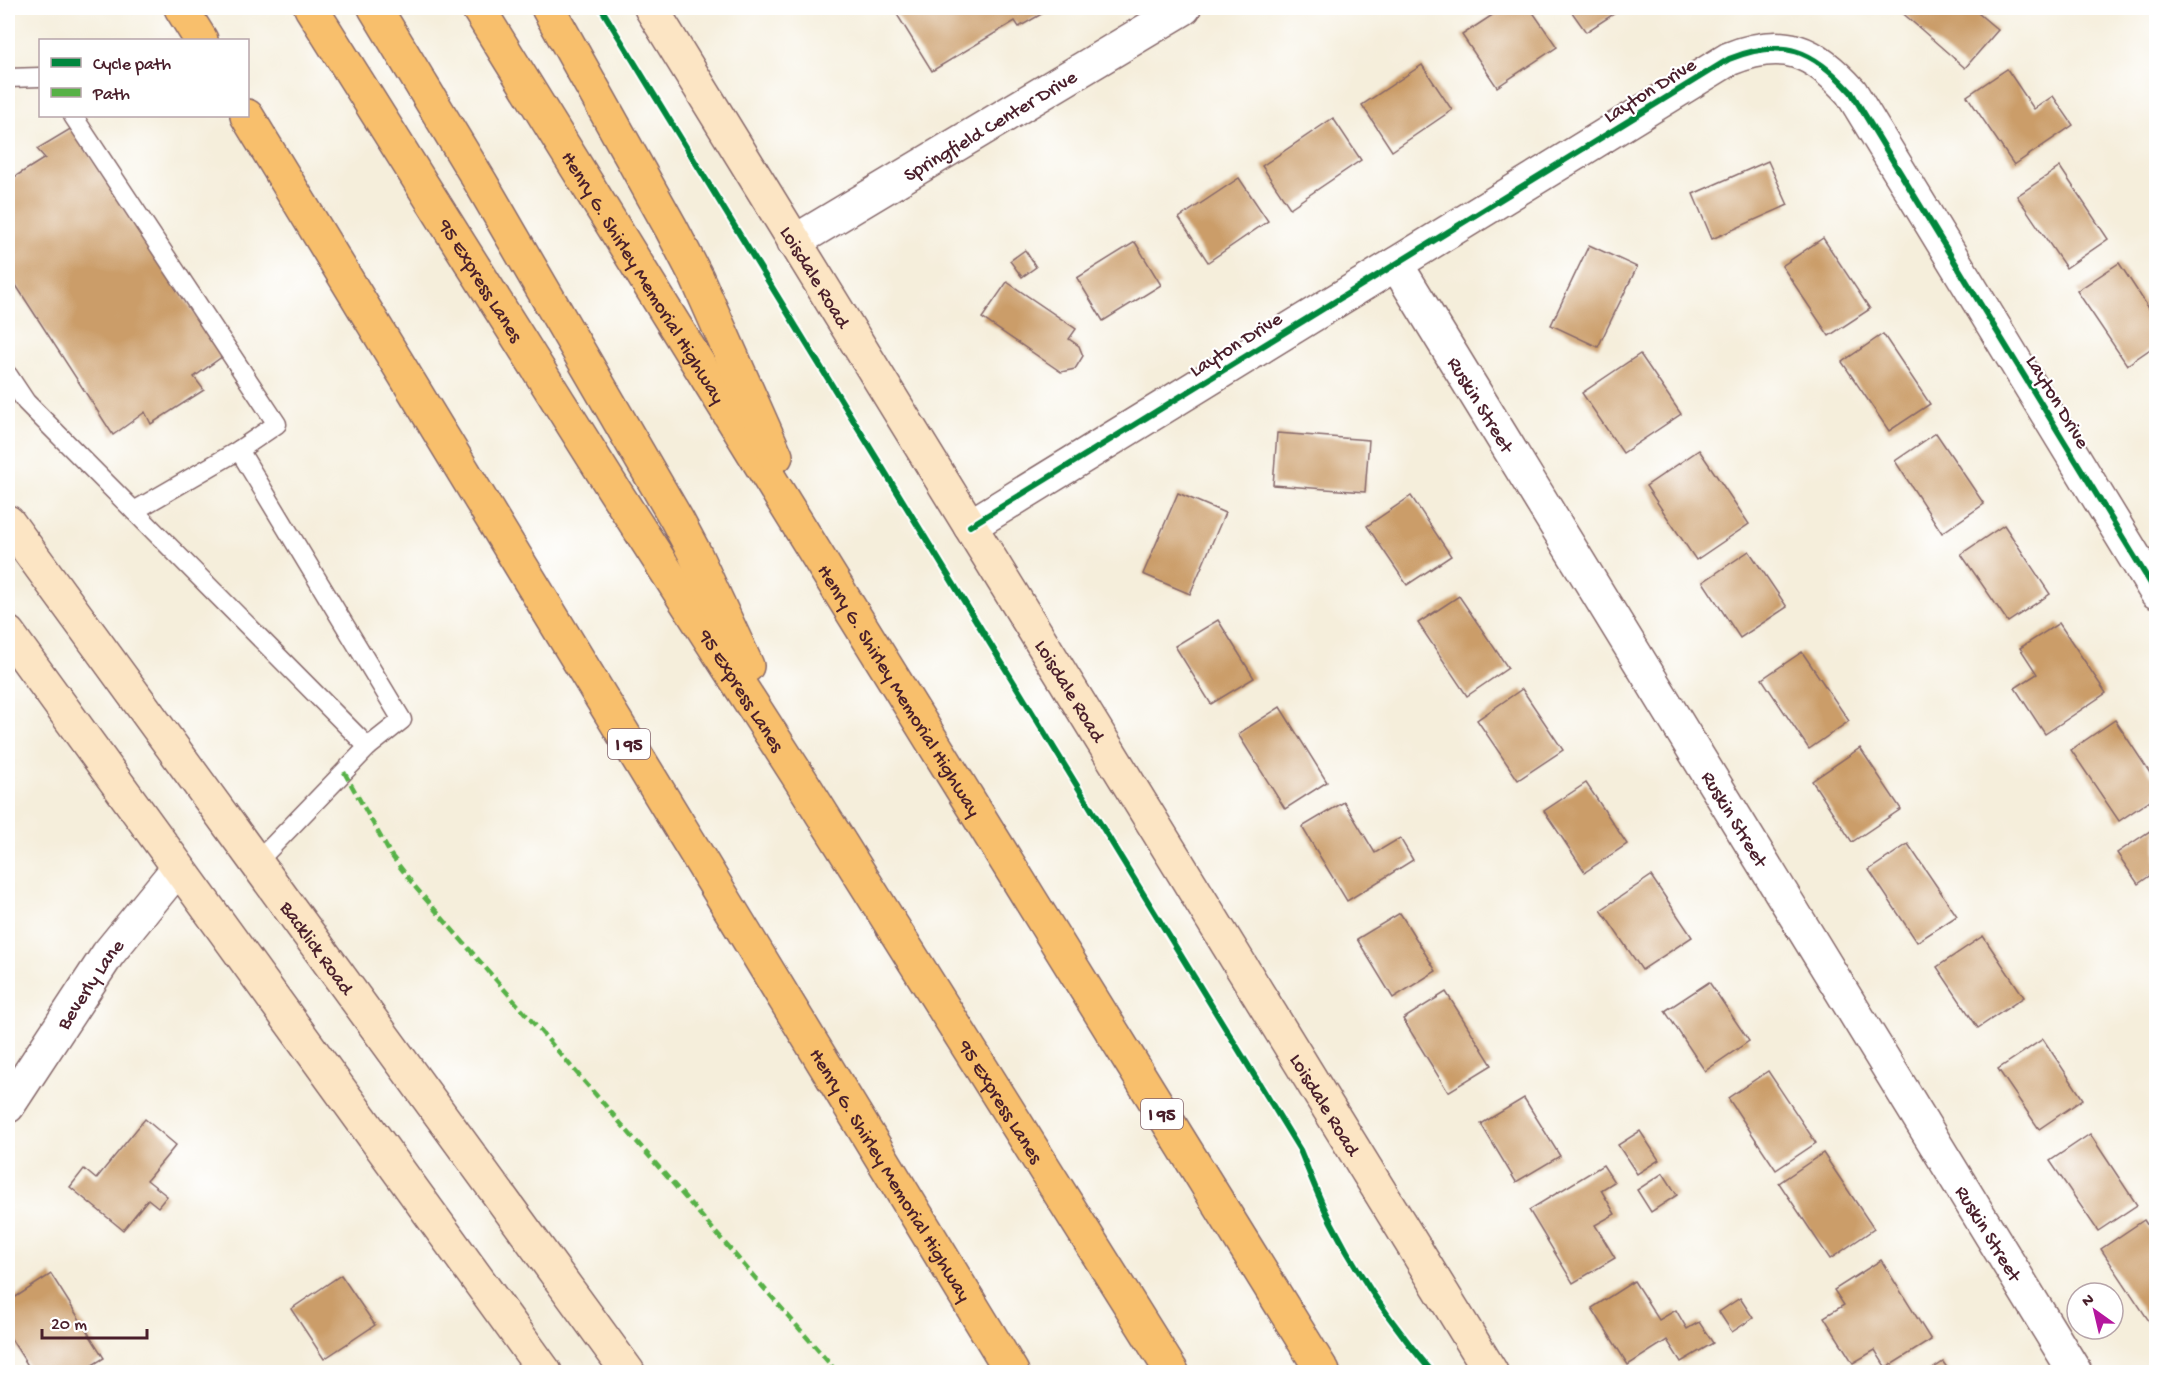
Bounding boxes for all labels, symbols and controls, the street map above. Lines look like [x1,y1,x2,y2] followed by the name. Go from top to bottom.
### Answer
[39,39,249,117] legend
[1600,54,1702,129] street label: Layton Drive
[93,55,171,76] text: Cycle path
[901,67,1083,188] street label: Springfield Center Drive
[92,85,130,106] text: Path
[555,148,728,409] street label: Henry G. Shirley Memorial Highway
[431,215,526,348] street label: 95 Express Lanes
[773,223,854,335] street label: Loisdale Road
[1186,308,1288,383] street label: Layton Drive
[2019,352,2093,454] street label: Layton Drive
[1441,354,1518,459] street label: Ruskin Street
[811,561,984,822] street label: Henry G. Shirley Memorial Highway
[691,625,788,758] street label: 95 Express Lanes
[1028,637,1109,749] street label: Loisdale Road
[608,729,650,759] road number: I 95
[1695,768,1772,874] street label: Ruskin Street
[273,897,358,1002] street label: Backlick Road
[53,935,131,1036] street label: Beverly Lane
[951,1036,1046,1169] street label: 95 Express Lanes
[803,1045,974,1307] street label: Henry G. Shirley Memorial Highway
[1283,1051,1364,1163] street label: Loisdale Road
[1141,1099,1183,1129] road number: I 95
[1949,1182,2026,1288] street label: Ruskin Street
[2065,1281,2125,1341] north arrow
[2079,1290,2099,1312] text: N
[42,1302,147,1340] scale bar
[51,1315,87,1336] text: 20 m

